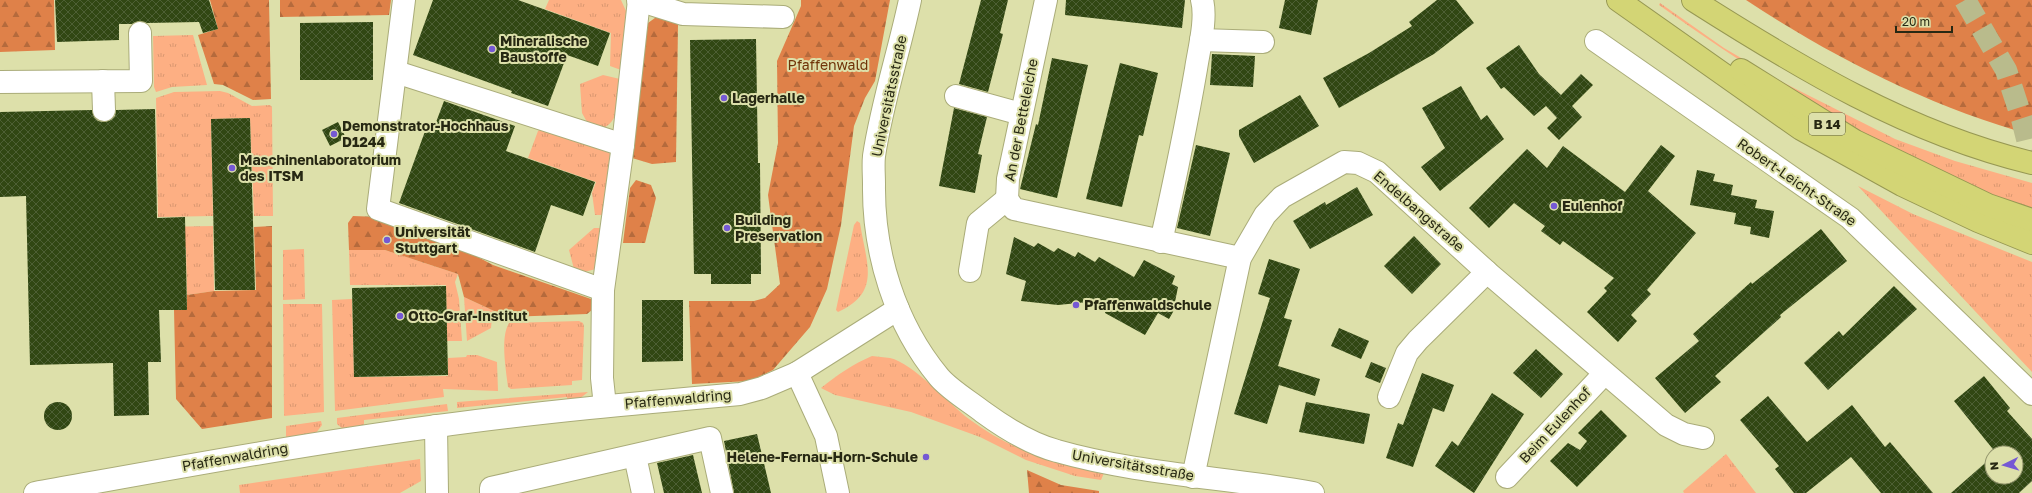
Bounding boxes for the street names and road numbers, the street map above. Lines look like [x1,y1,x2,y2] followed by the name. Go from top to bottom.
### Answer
[867,34,910,158] street label: Universitätsstraße
[1000,57,1041,183] street label: An der Betteleiche
[1809,113,1845,135] road number: B 14
[1735,134,1860,229] street label: Robert-Leicht-Straße
[1371,167,1468,255] street label: Endelbangstraße
[1515,383,1594,466] street label: Beim Eulenhof
[624,385,732,412] street label: Pfaffenwaldring
[181,439,289,474] street label: Pfaffenwaldring
[1071,445,1196,484] street label: Universitätsstraße

